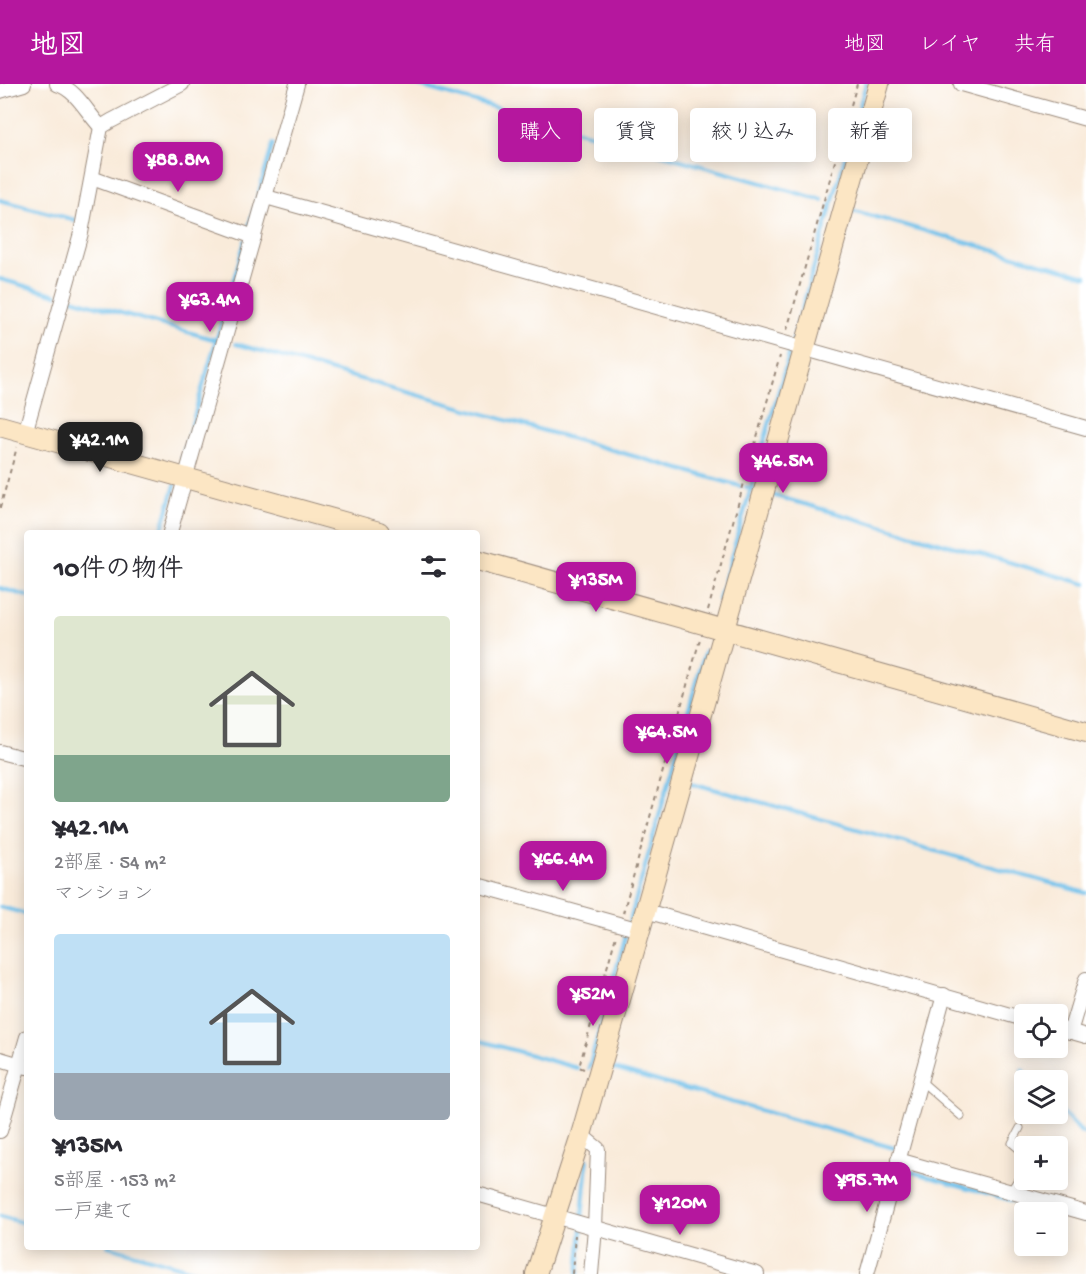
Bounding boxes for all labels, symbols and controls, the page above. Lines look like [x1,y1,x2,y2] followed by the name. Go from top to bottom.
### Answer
[30,31,86,64] text: 地図
[844,34,886,59] text: 地図
[919,34,981,59] text: レイヤ
[1014,34,1056,59] text: 共有
[498,108,582,162] chip: 購入
[594,108,678,162] chip: 賃貸
[690,108,816,162] chip: 絞り込み
[828,108,912,162] chip: 新着
[129,142,227,193] pin: ¥88.8M
[147,150,209,173] text: ¥88.8M
[161,282,259,333] pin: ¥63.4M
[180,290,240,313] text: ¥63.4M
[51,422,149,473] pin: ¥42.1M
[72,430,128,453] text: ¥42.1M
[734,443,832,494] pin: ¥46.5M
[753,451,813,474] text: ¥46.5M
[417,550,450,583] icon: filters
[54,556,183,587] text: 10件の物件
[554,562,638,613] pin: ¥135M
[570,570,622,593] text: ¥135M
[198,655,306,763] icon: home
[618,714,716,765] pin: ¥64.5M
[637,722,697,745] text: ¥64.5M
[54,814,128,845] text: ¥42.1M
[514,841,612,892] pin: ¥66.4M
[533,849,593,872] text: ¥66.4M
[54,853,166,876] text: 2部屋 · 54 m²
[54,884,153,907] text: マンション
[198,973,306,1081] icon: home
[557,976,629,1027] pin: ¥52M
[571,984,615,1007] text: ¥52M
[1014,1004,1068,1256] map controls
[1014,1004,1068,1058] button: locate
[1014,1070,1068,1124] button: layers
[54,1132,122,1163] text: ¥135M
[1014,1136,1068,1190] button: +
[818,1162,916,1213] pin: ¥95.7M
[837,1170,897,1193] text: ¥95.7M
[54,1171,176,1194] text: 5部屋 · 153 m²
[638,1185,722,1236] pin: ¥120M
[654,1193,706,1216] text: ¥120M
[54,1202,134,1225] text: 一戸建て
[1014,1202,1068,1256] button: −

